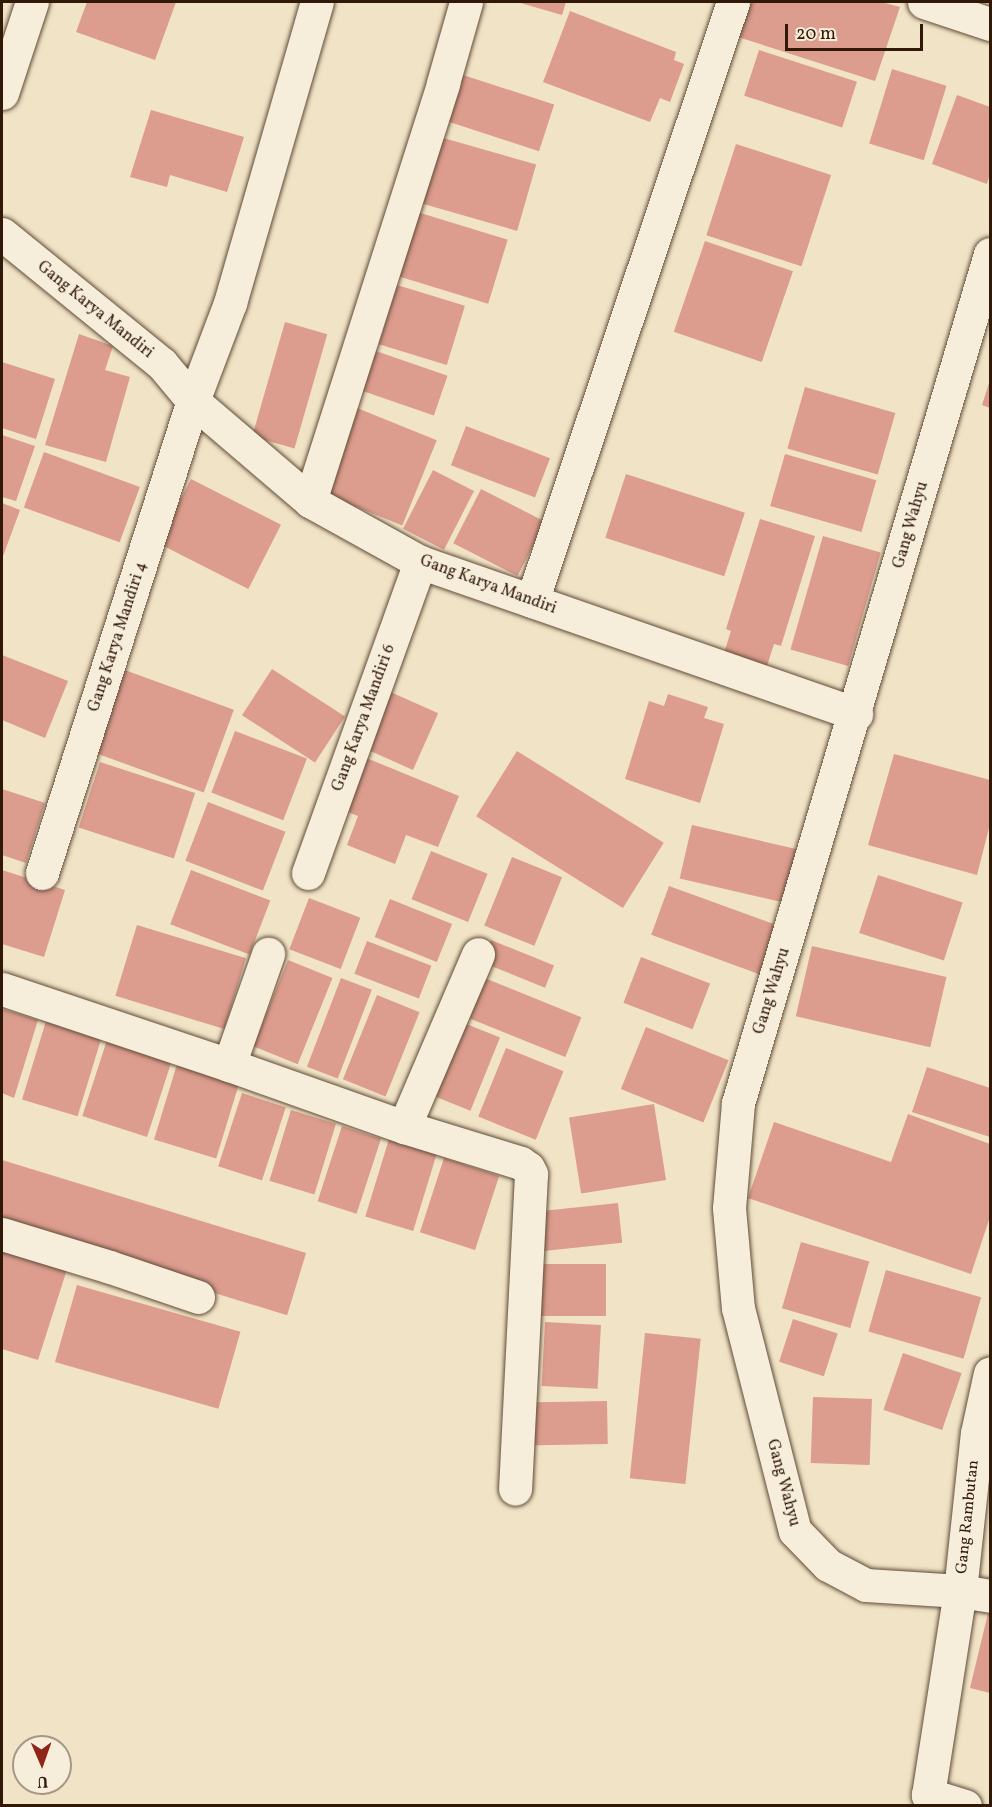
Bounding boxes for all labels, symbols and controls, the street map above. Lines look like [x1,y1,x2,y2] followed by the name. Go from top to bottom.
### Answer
[788,12,926,50] scale bar
[796,22,836,47] text: 20 m
[33,257,157,363] street label: Gang Karya Mandiri
[889,479,933,571] street label: Gang Wahyu
[417,551,559,619] street label: Gang Karya Mandiri
[85,560,151,714] street label: Gang Karya Mandiri 4
[328,642,400,794] street label: Gang Karya Mandiri 6
[750,945,794,1037] street label: Gang Wahyu
[762,1437,804,1529] street label: Gang Wahyu
[952,1459,984,1575] street label: Gang Rambutan
[12,1735,72,1795] north arrow
[37,1770,48,1792] text: U

